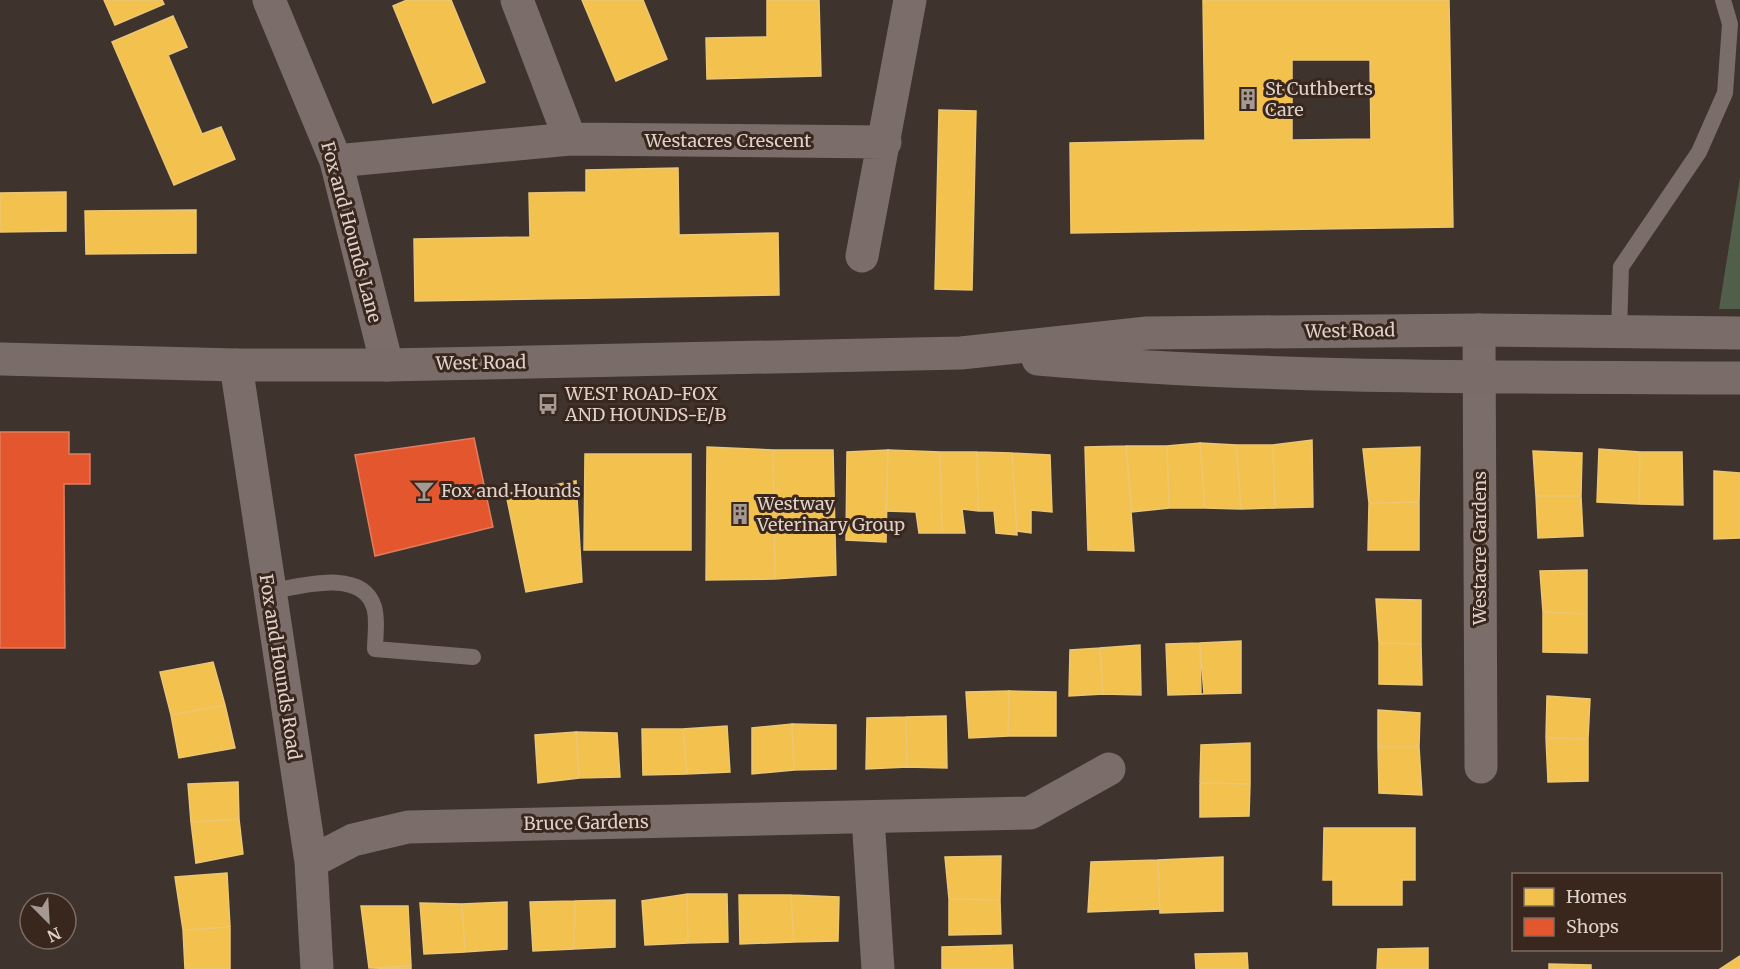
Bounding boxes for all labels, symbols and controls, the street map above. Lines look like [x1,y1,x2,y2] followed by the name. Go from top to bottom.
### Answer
[1265,77,1373,121] place label: St Cuthberts Care
[1236,87,1260,111] building icon: St Cuthberts Care
[644,129,811,152] street label: Westacres Crescent
[316,139,387,325] street label: Fox and Hounds Lane
[1304,318,1396,343] street label: West Road
[435,350,527,375] street label: West Road
[564,382,726,426] place label: WEST ROAD-FOX AND HOUNDS-E/B
[536,392,560,416] bus stop icon: WEST ROAD-FOX AND HOUNDS-E/B
[1468,471,1491,626] street label: Westacre Gardens
[412,479,436,503] bar icon: Fox and Hounds
[441,479,581,502] place label: Fox and Hounds
[756,492,905,536] place label: Westway Veterinary Group
[728,502,752,526] building icon: Westway Veterinary Group
[254,572,307,762] street label: Fox and Hounds Road
[523,810,649,835] street label: Bruce Gardens
[1512,873,1722,951] legend
[1566,885,1627,908] text: Homes
[18,891,78,951] north arrow
[1566,915,1619,938] text: Shops
[44,923,64,947] text: N

